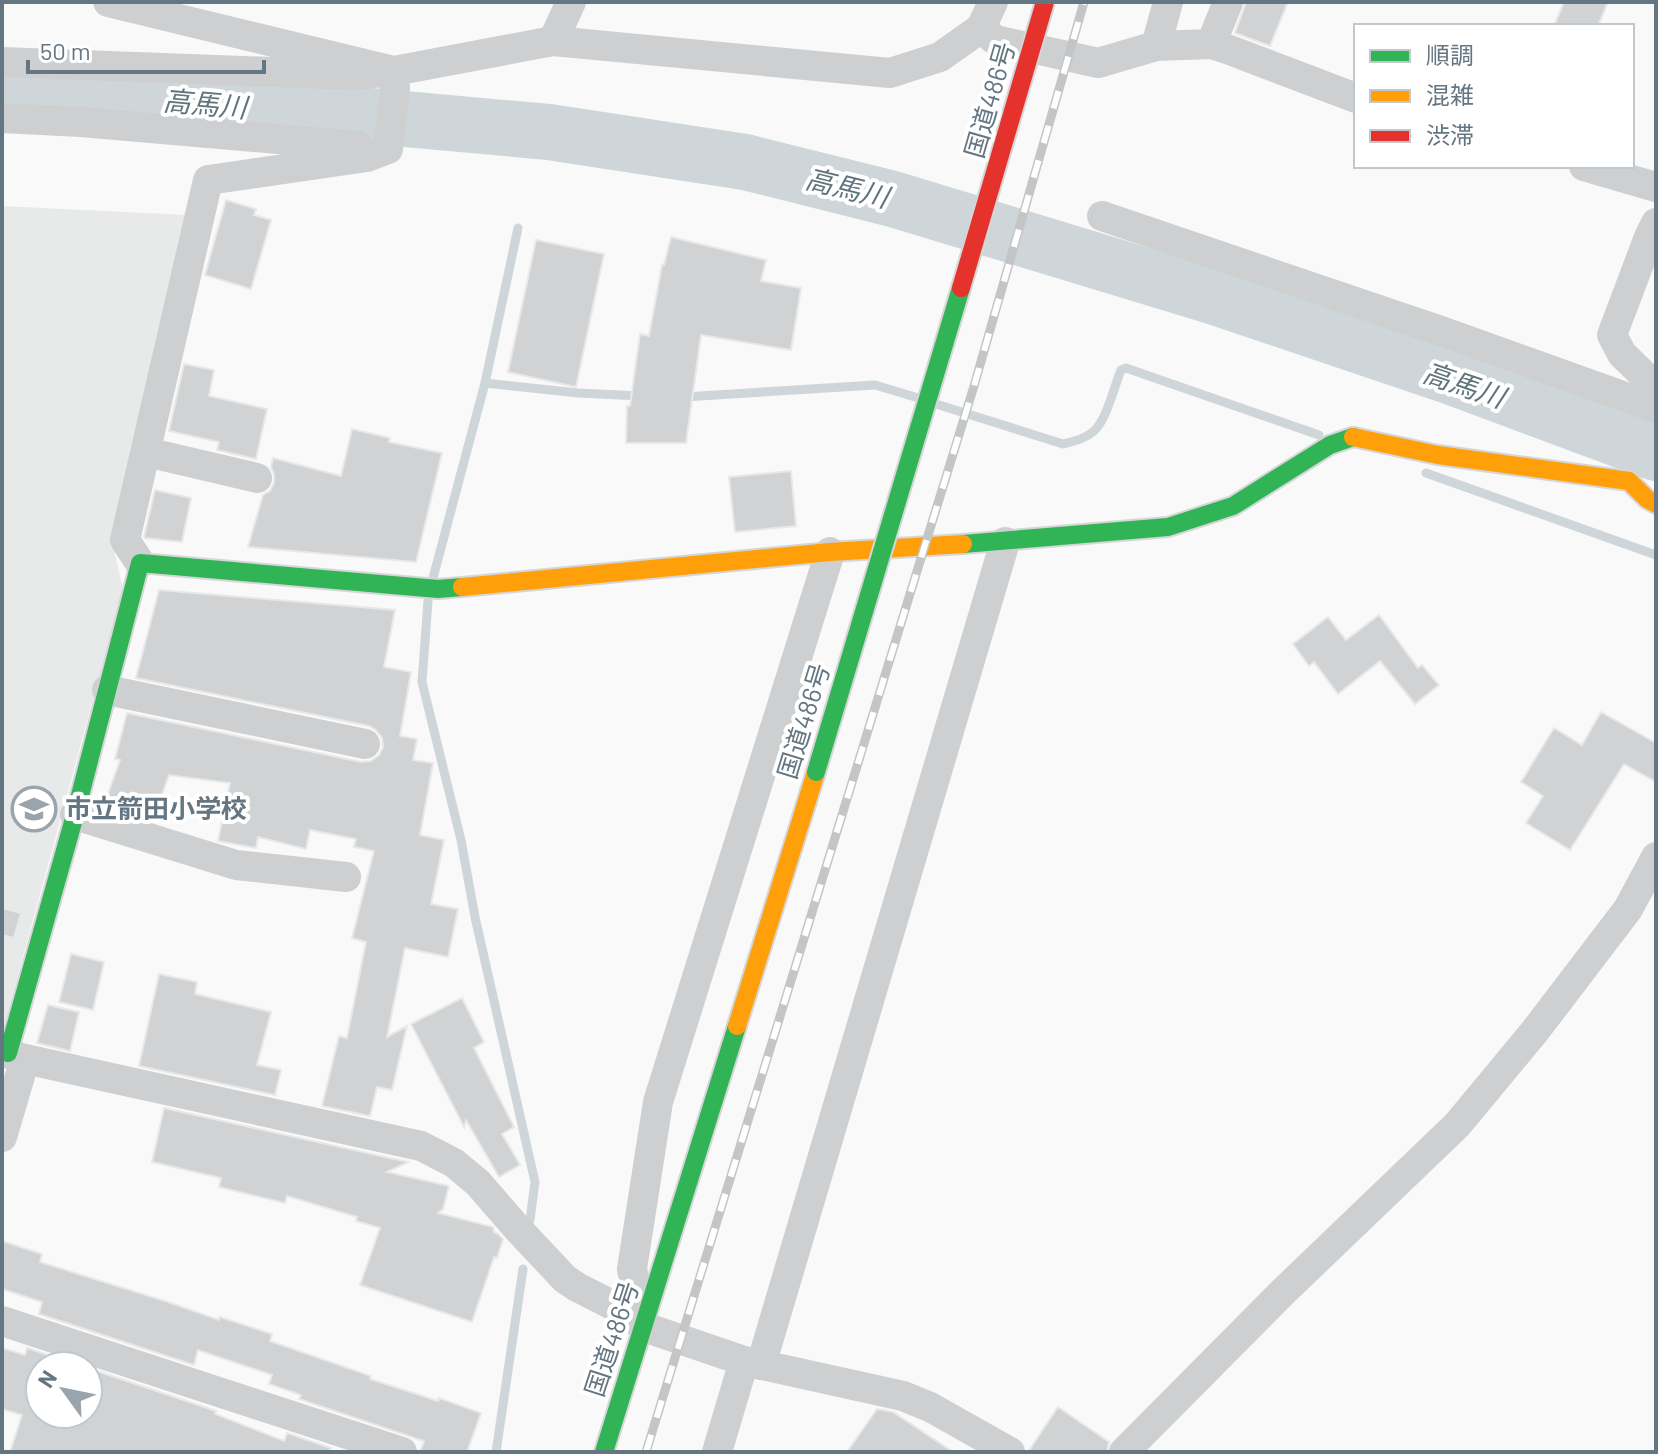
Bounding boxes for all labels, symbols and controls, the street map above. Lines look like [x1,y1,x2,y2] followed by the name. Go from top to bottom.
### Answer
[28,24,264,74] scale bar
[1354,24,1634,168] legend
[40,36,91,65] text: 50 m
[957,38,1020,161] street label: 国道486号
[1426,40,1474,69] text: 順調
[1426,80,1474,109] text: 混雑
[162,82,251,124] water label: 高馬川
[1426,120,1474,149] text: 渋滞
[802,160,895,214] water label: 高馬川
[1419,354,1512,415] water label: 高馬川
[770,659,835,782] street label: 国道486号
[10,785,58,833] school or university icon: 市立箭田小学校
[65,792,247,823] place label: 市立箭田小学校
[577,1277,644,1400] street label: 国道486号
[24,1350,104,1430] north arrow
[31,1365,61,1392] text: N

